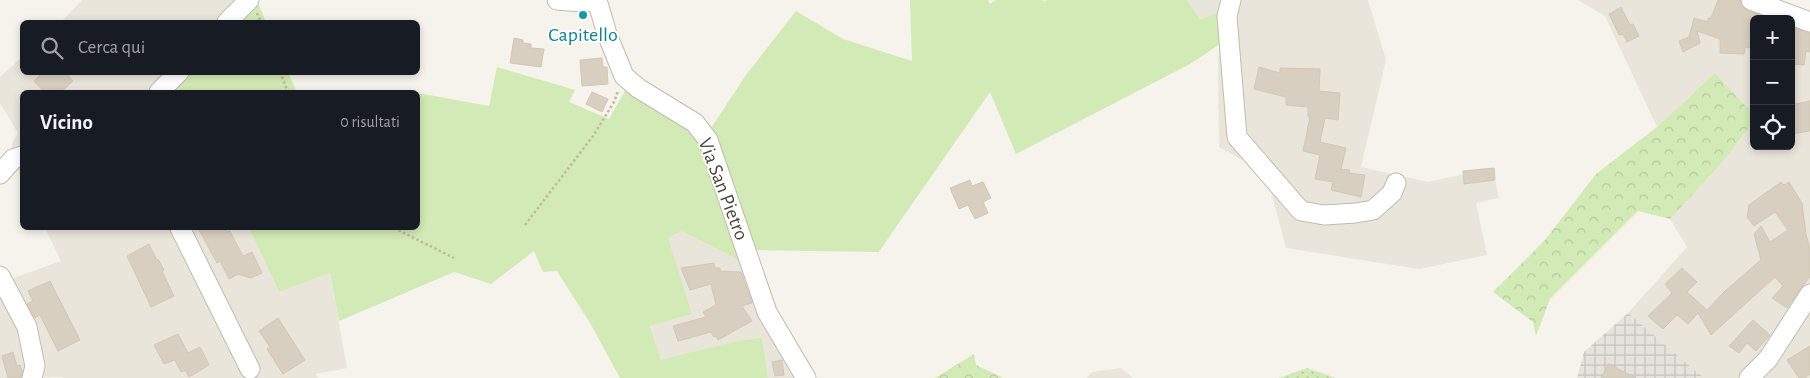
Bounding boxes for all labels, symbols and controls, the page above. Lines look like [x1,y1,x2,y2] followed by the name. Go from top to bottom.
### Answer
[577,9,589,21] marker: Capitello
[1750,15,1795,150] map controls
[1750,15,1795,60] button: +
[20,20,420,75] search box
[548,25,618,45] place label: Capitello
[38,34,66,62] icon: search
[78,38,145,57] text: Cerca qui
[1750,60,1795,105] button: −
[1750,105,1795,150] button: locate
[40,112,93,133] text: Vicino
[340,114,400,130] text: 0 risultati
[694,135,752,243] street label: Via San Pietro

